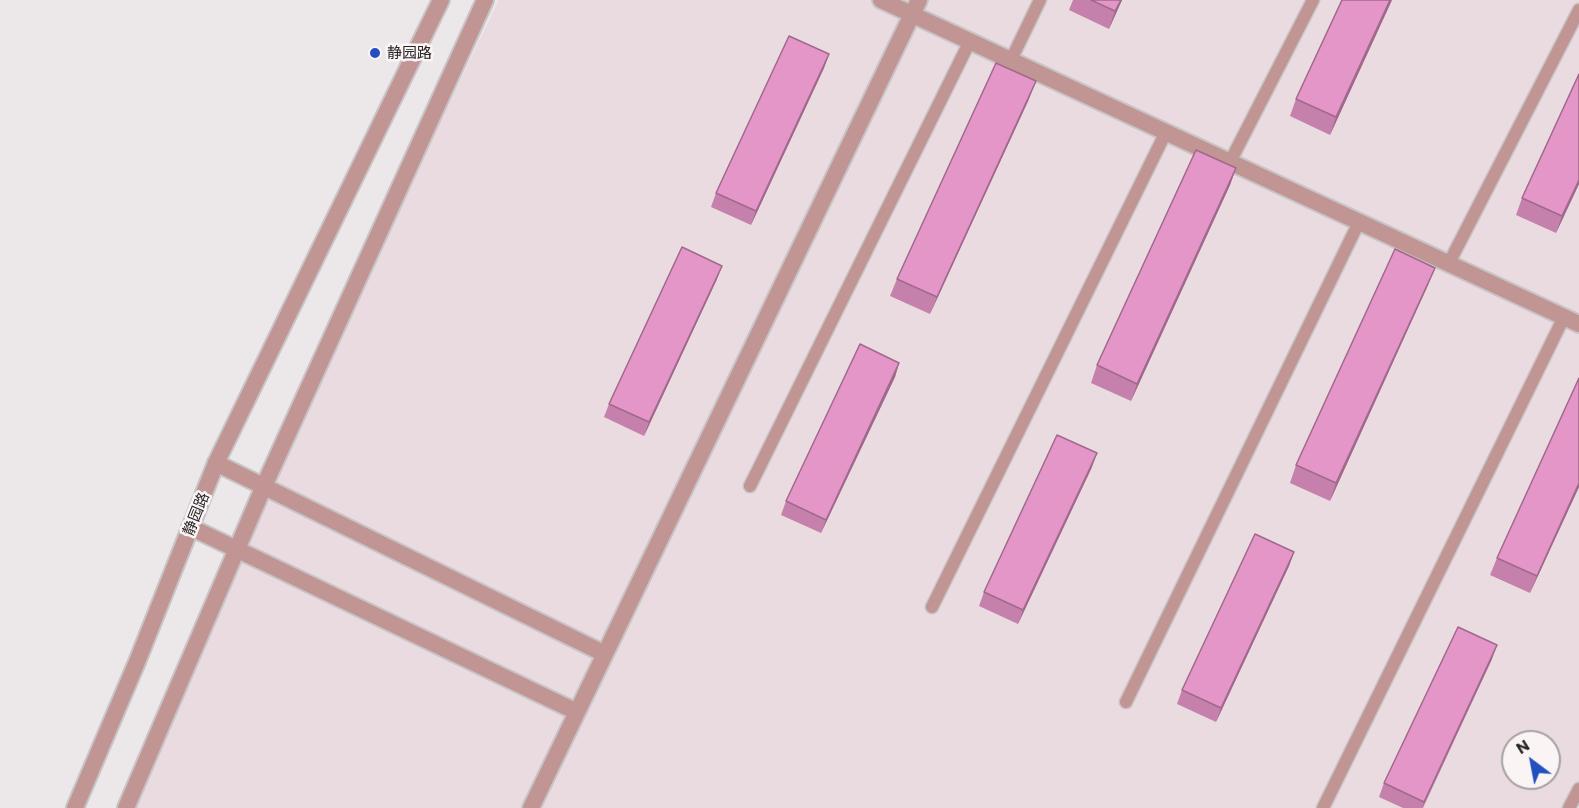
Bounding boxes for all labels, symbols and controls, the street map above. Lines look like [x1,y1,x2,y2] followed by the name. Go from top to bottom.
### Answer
[387,44,432,62] place label: 静园路
[368,46,382,60] marker: 静园路
[179,490,213,538] street label: 静园路
[1501,730,1561,790] north arrow
[1512,735,1532,757] text: N

